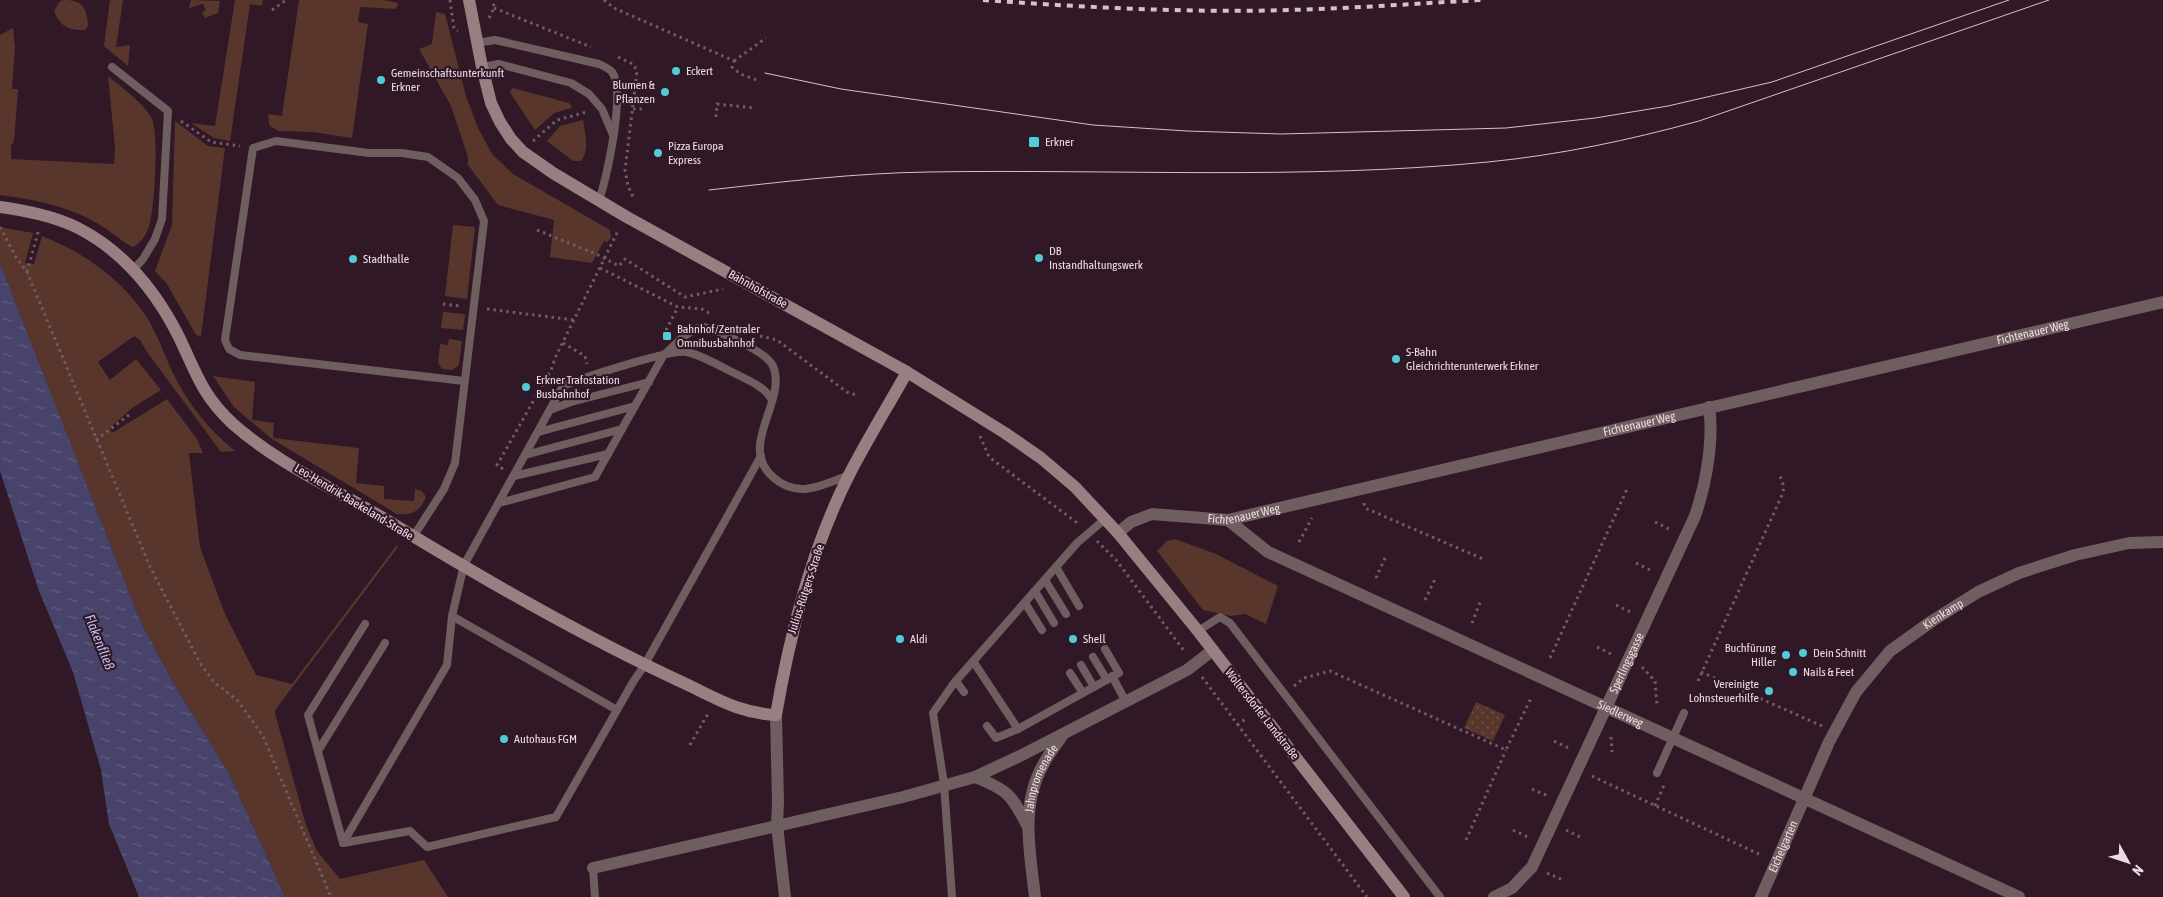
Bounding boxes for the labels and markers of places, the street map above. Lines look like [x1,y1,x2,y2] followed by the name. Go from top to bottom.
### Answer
[686,64,713,78] place label: Eckert
[670,65,682,77] marker: Eckert
[391,66,505,94] place label: Gemeinschaftsunterkunft Erkner
[375,74,387,86] marker: Gemeinschaftsunterkunft Erkner
[613,78,656,106] place label: Blumen & Pflanzen
[659,86,671,98] marker: Blumen & Pflanzen
[1027,135,1041,149] marker: Erkner
[1045,135,1074,149] place label: Erkner
[668,139,724,167] place label: Pizza Europa Express
[652,147,664,159] marker: Pizza Europa Express
[1049,244,1144,272] place label: DB Instandhaltungswerk
[363,252,409,266] place label: Stadthalle
[1033,252,1045,264] marker: DB Instandhaltungswerk
[347,253,359,265] marker: Stadthalle
[677,322,760,350] place label: Bahnhof/Zentraler Omnibusbahnhof
[661,330,673,342] marker: Bahnhof/Zentraler Omnibusbahnhof
[1406,345,1539,373] place label: S-Bahn Gleichrichterunterwerk Erkner
[1390,353,1402,365] marker: S-Bahn Gleichrichterunterwerk Erkner
[536,373,620,401] place label: Erkner Trafostation Busbahnhof
[520,381,532,393] marker: Erkner Trafostation Busbahnhof
[910,632,927,646] place label: Aldi
[1083,632,1106,646] place label: Shell
[894,633,906,645] marker: Aldi
[1067,633,1079,645] marker: Shell
[1725,641,1777,669] place label: Buchfürung Hiller
[1813,646,1867,660] place label: Dein Schnitt
[1797,647,1809,659] marker: Dein Schnitt
[1780,649,1792,661] marker: Buchfürung Hiller
[1803,665,1855,679] place label: Nails & Feet
[1787,666,1799,678] marker: Nails & Feet
[1689,677,1759,705] place label: Vereinigte Lohnsteuerhilfe
[1763,685,1775,697] marker: Vereinigte Lohnsteuerhilfe
[514,732,577,746] place label: Autohaus FGM
[498,733,510,745] marker: Autohaus FGM

